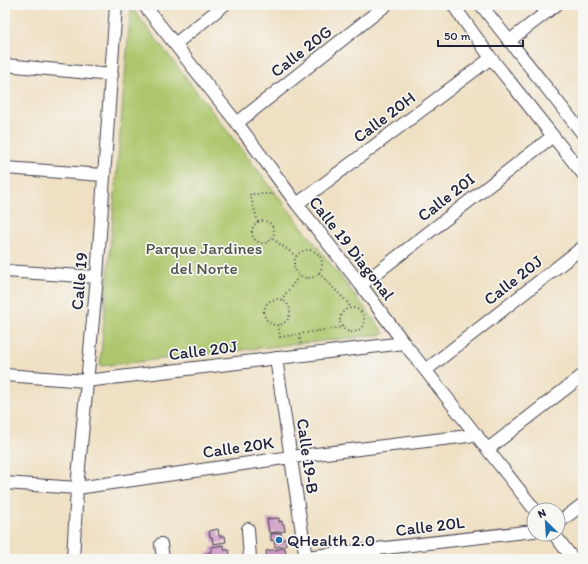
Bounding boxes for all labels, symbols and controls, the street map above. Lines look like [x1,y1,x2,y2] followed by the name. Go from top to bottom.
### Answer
[266,21,336,81] street label: Calle 20G
[438,22,523,48] scale bar
[444,29,470,43] text: 50 m
[349,87,419,147] street label: Calle 20H
[413,168,479,226] street label: Calle 20I
[305,192,399,304] street label: Calle 19 Diagonal
[146,238,262,278] park label: Parque Jardines del Norte
[67,251,92,311] street label: Calle 19
[480,251,546,309] street label: Calle 20J
[168,336,238,364] street label: Calle 20J
[293,417,323,495] street label: Calle 19-B
[201,432,275,462] street label: Calle 20K
[526,502,566,542] north arrow
[536,506,548,521] text: N
[394,512,466,540] street label: Calle 20L
[287,530,375,550] place label: QHealth 2.0
[274,535,284,545] marker: QHealth 2.0

